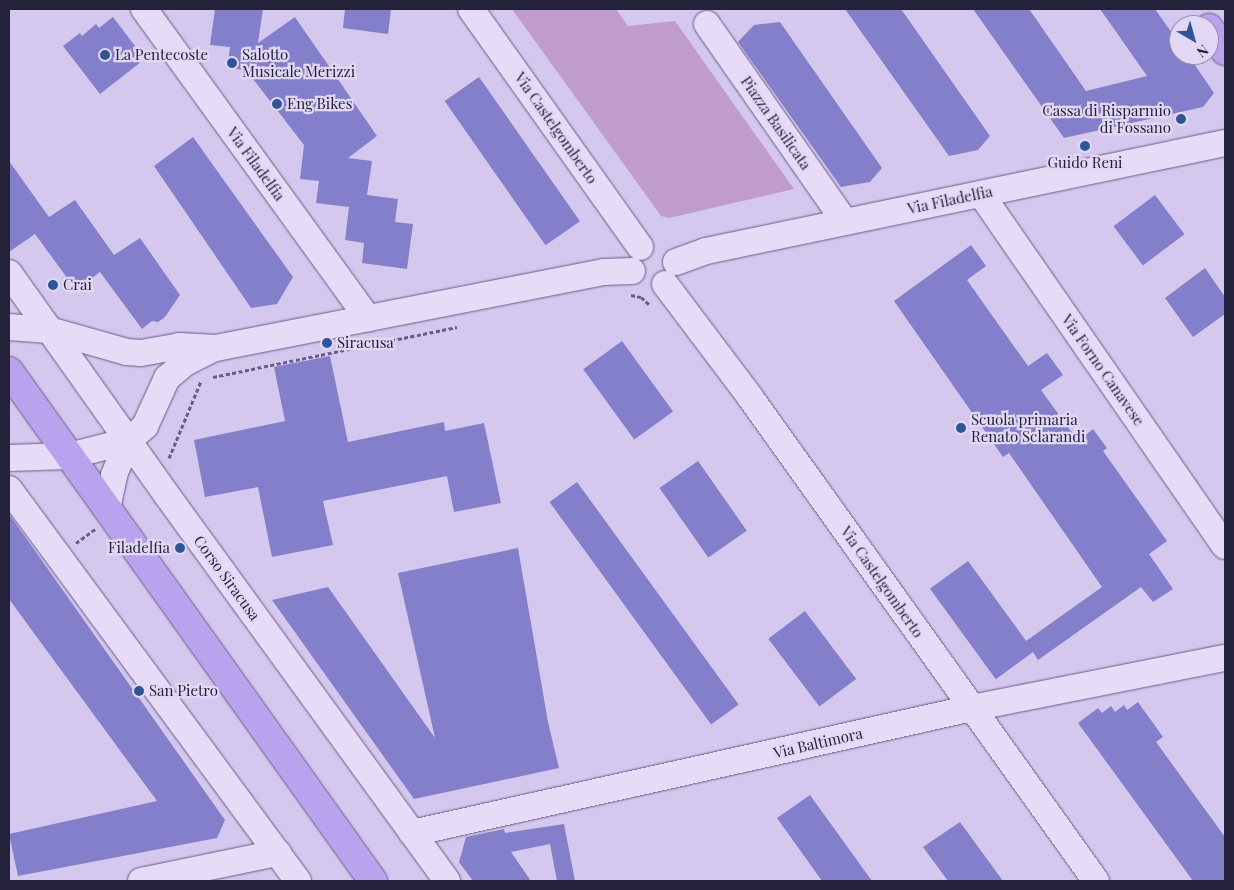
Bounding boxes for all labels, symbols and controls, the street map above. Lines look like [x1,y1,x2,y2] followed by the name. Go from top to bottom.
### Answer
[1169,15,1219,65] north arrow
[1193,41,1213,62] text: N
[242,45,355,80] place label: Salotto Musicale Merizzi
[115,46,208,64] place label: La Pentecoste
[99,49,111,61] marker: La Pentecoste
[226,57,238,69] marker: Salotto Musicale Merizzi
[511,69,601,187] street label: Via Castelgomberto
[737,73,815,173] street label: Piazza Basilicata
[287,95,352,113] place label: Eng Bikes
[271,98,283,110] marker: Eng Bikes
[1042,101,1171,136] place label: Cassa di Risparmio di Fossano
[1175,113,1187,125] marker: Cassa di Risparmio di Fossano
[223,124,289,204] street label: Via Filadelfia
[1079,140,1091,152] marker: Guido Reni
[1048,154,1122,172] place label: Guido Reni
[906,182,994,218] street label: Via Filadelfia
[63,276,92,294] place label: Crai
[47,279,59,291] marker: Crai
[1058,311,1148,429] street label: Via Forno Canavese
[337,334,394,352] place label: Siracusa
[321,337,333,349] marker: Siracusa
[971,410,1085,445] place label: Scuola primaria Renato Sclarandi
[955,422,967,434] marker: Scuola primaria Renato Sclarandi
[837,523,927,641] street label: Via Castelgomberto
[190,532,264,624] street label: Corso Siracusa
[108,539,170,557] place label: Filadelfia
[174,542,186,554] marker: Filadelfia
[149,682,218,700] place label: San Pietro
[133,685,145,697] marker: San Pietro
[772,724,864,762] street label: Via Baltimora

